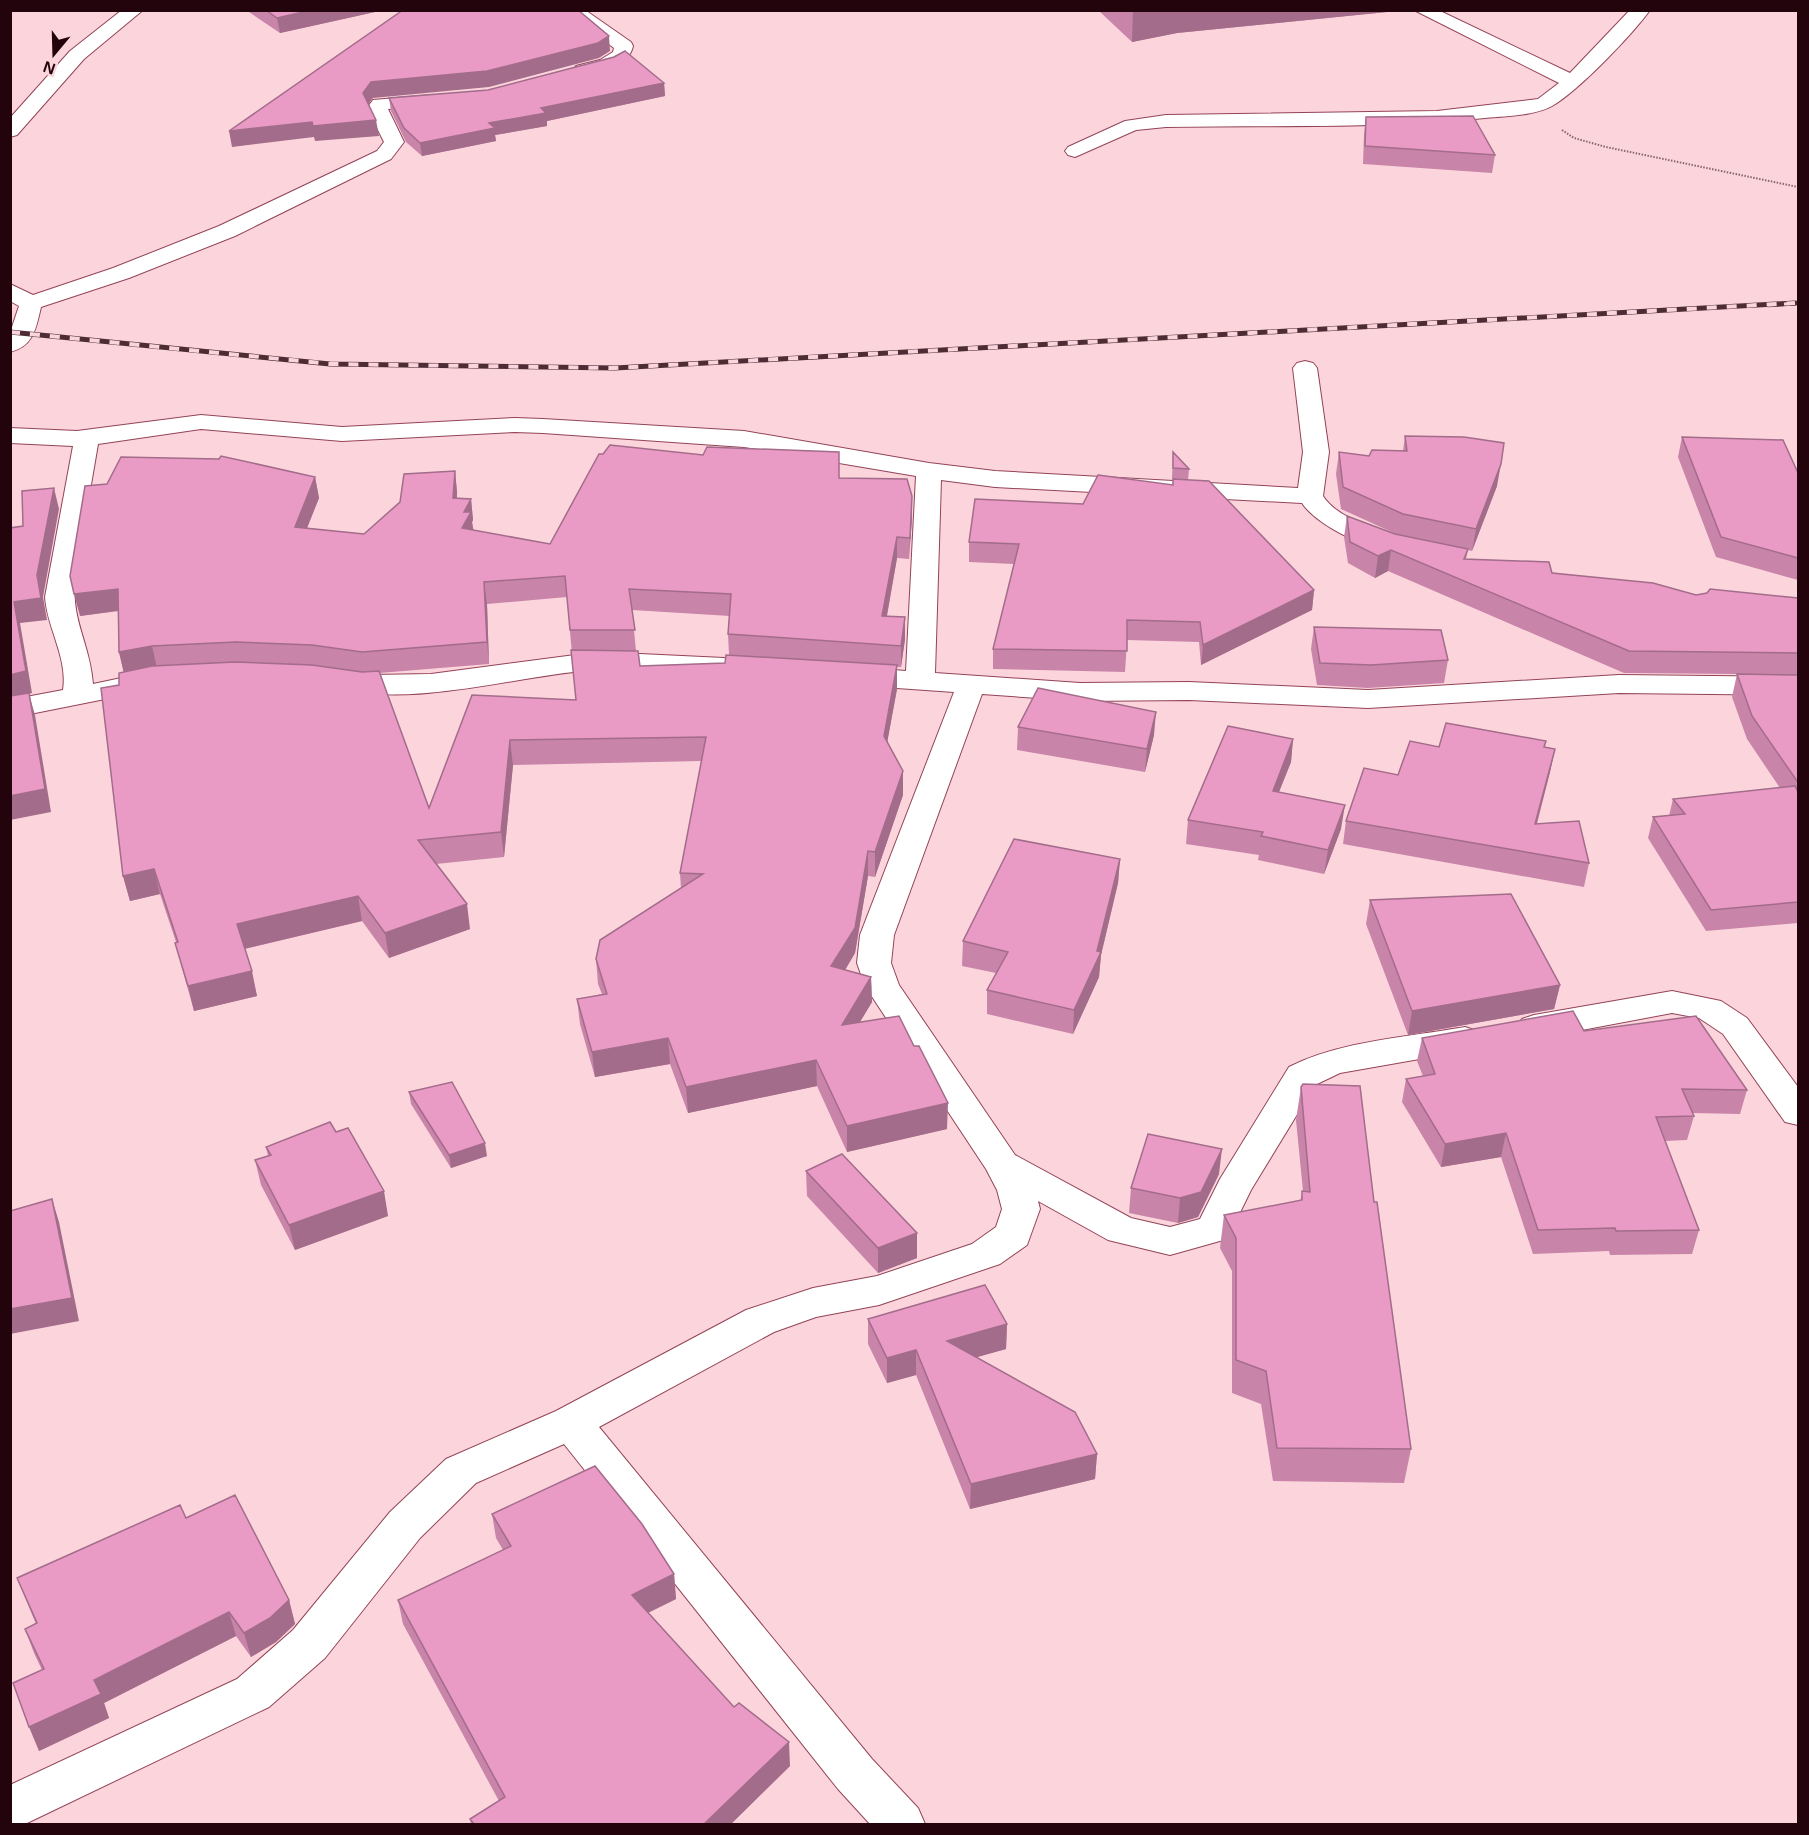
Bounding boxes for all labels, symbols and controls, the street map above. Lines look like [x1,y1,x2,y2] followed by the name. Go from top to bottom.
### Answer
[24,24,84,84] north arrow
[41,58,58,78] text: N

